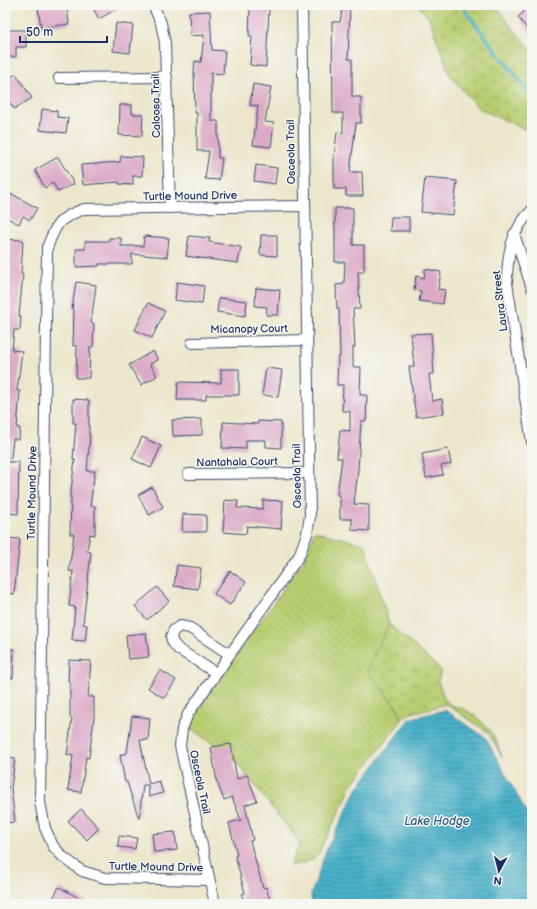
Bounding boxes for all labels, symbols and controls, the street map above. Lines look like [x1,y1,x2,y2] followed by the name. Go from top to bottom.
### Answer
[20,18,107,44] scale bar
[26,25,53,40] text: 50 m
[149,74,163,138] street label: Caloosa Trail
[284,120,298,184] street label: Osceola Trail
[143,189,238,203] street label: Turtle Mound Drive
[490,269,510,332] street label: Laura Street
[210,322,289,336] street label: Micanopy Court
[290,444,304,508] street label: Osceola Trail
[25,445,39,540] street label: Turtle Mound Drive
[196,455,278,469] street label: Nantahala Court
[187,749,213,815] street label: Osceola Trail
[404,814,470,829] water label: Lake Hodge
[479,851,519,891] north arrow
[109,860,204,874] street label: Turtle Mound Drive
[493,873,503,887] text: N

